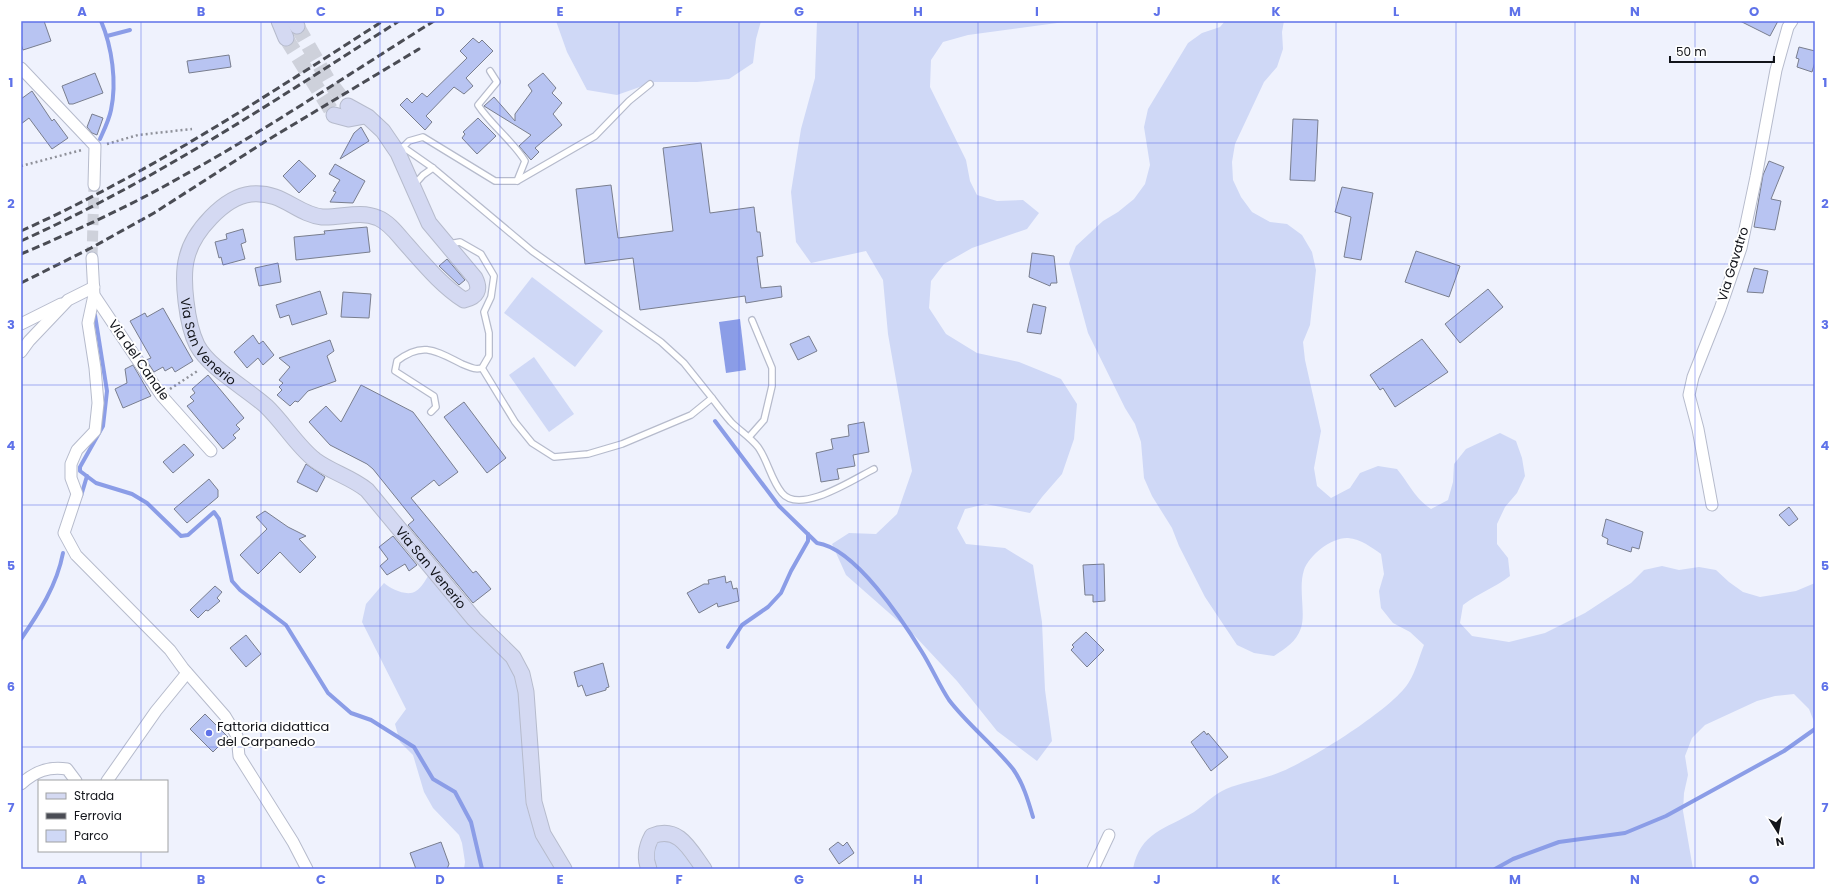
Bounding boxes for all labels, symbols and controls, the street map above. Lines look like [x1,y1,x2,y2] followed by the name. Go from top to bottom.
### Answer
[77,2,87,21] text: A
[197,2,206,21] text: B
[316,2,326,21] text: C
[435,2,445,21] text: D
[556,2,564,21] text: E
[675,2,683,21] text: F
[794,2,804,21] text: G
[913,2,923,21] text: H
[1035,2,1039,21] text: I
[1153,2,1161,21] text: J
[1271,2,1281,21] text: K
[1393,2,1399,21] text: L
[1509,2,1521,21] text: M
[1630,2,1640,21] text: N
[1749,2,1759,21] text: O
[1670,38,1774,64] scale bar
[1676,43,1707,60] text: 50 m
[9,73,13,92] text: 1
[1823,73,1827,92] text: 1
[7,194,15,213] text: 2
[1821,194,1829,213] text: 2
[1713,224,1753,304] street label: Via Gavatro
[176,297,240,390] street label: Via San Venerio
[7,315,15,334] text: 3
[1821,315,1829,334] text: 3
[104,316,174,404] street label: Via del Canale
[7,436,16,455] text: 4
[1821,436,1830,455] text: 4
[391,522,471,613] street label: Via San Venerio
[7,556,15,575] text: 5
[1821,556,1829,575] text: 5
[7,677,15,696] text: 6
[1821,677,1829,696] text: 6
[217,717,329,751] place label: Fattoria didattica del Carpanedo
[204,728,214,738] marker: Fattoria didattica del Carpanedo
[38,780,168,852] legend
[74,787,114,804] text: Strada
[8,798,15,817] text: 7
[1822,798,1829,817] text: 7
[74,807,122,824] text: Ferrovia
[1758,812,1798,852] north arrow
[74,827,109,844] text: Parco
[1774,833,1785,850] text: N
[77,870,87,889] text: A
[197,870,206,889] text: B
[316,870,326,889] text: C
[435,870,445,889] text: D
[556,870,564,889] text: E
[675,870,683,889] text: F
[794,870,804,889] text: G
[913,870,923,889] text: H
[1035,870,1039,889] text: I
[1153,870,1161,889] text: J
[1271,870,1281,889] text: K
[1393,870,1399,889] text: L
[1509,870,1521,889] text: M
[1630,870,1640,889] text: N
[1749,870,1759,889] text: O

